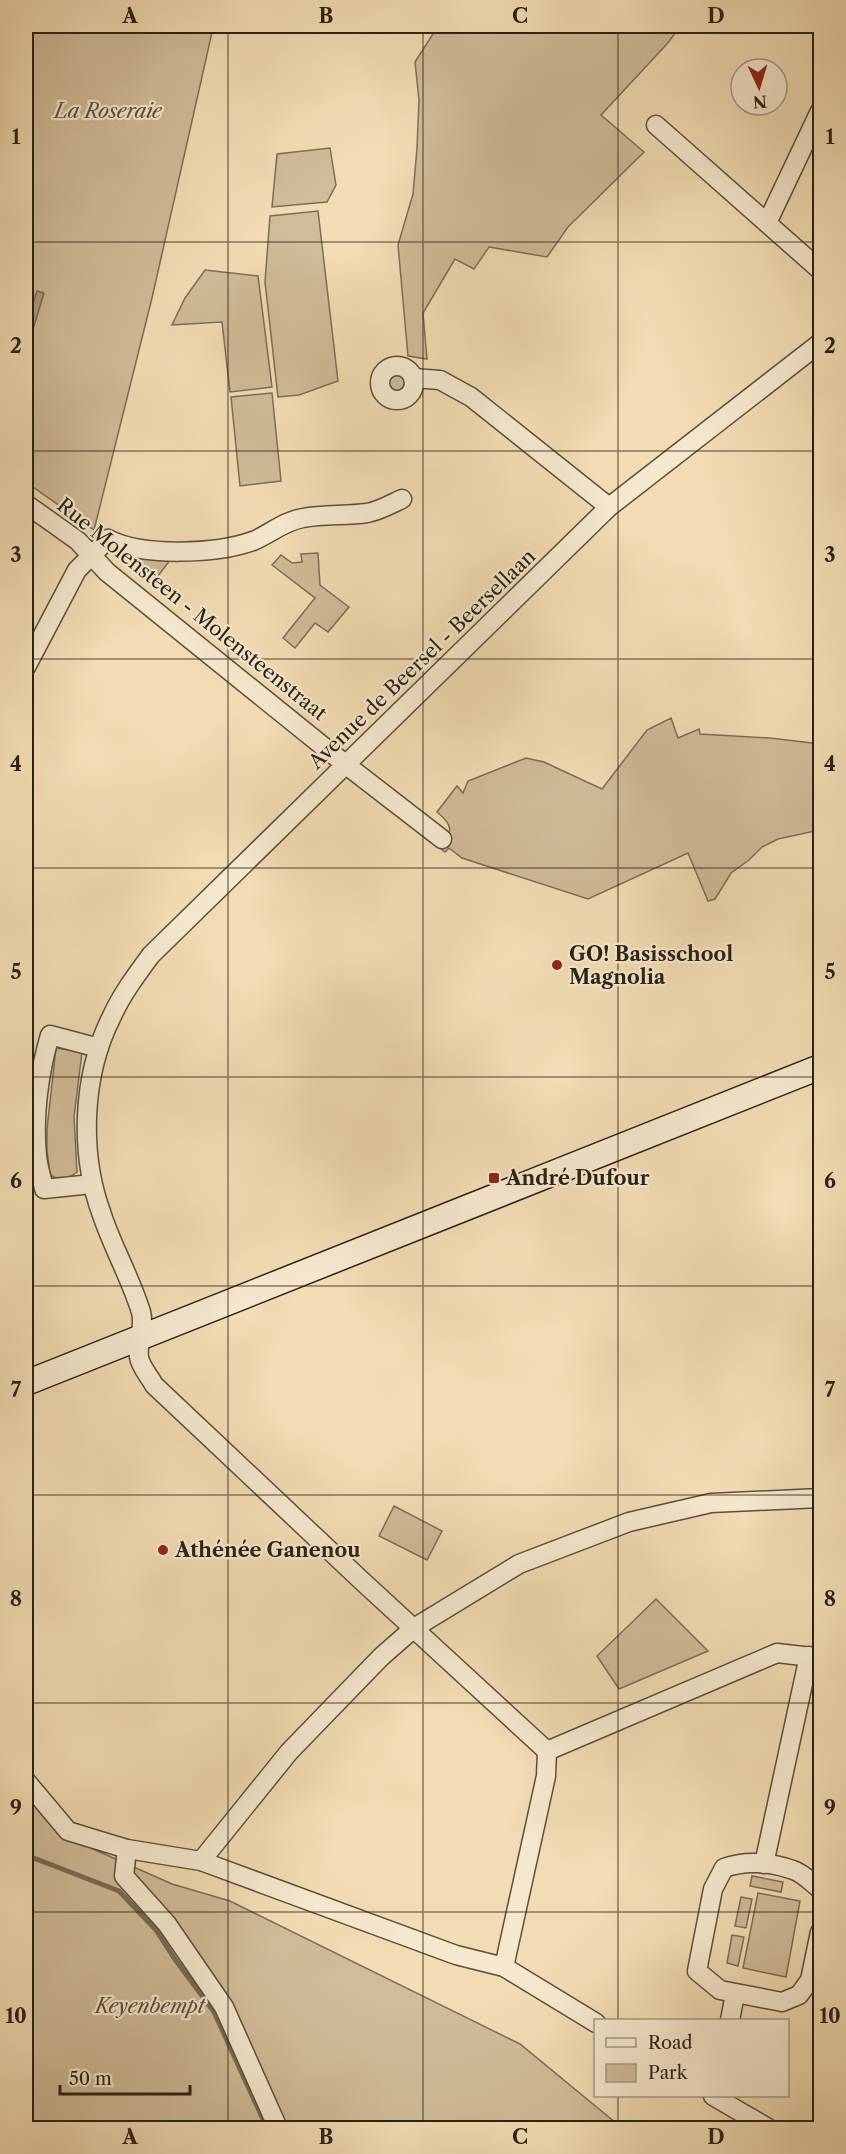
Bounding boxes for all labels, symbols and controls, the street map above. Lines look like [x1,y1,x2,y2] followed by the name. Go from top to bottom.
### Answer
[121,4,138,28] text: A
[319,4,334,28] text: B
[512,4,528,28] text: C
[707,4,725,28] text: D
[729,57,789,117] north arrow
[752,92,768,112] text: N
[52,99,163,123] park label: La Roseraie
[12,125,21,149] text: 1
[826,125,835,149] text: 1
[10,334,22,358] text: 2
[824,334,836,358] text: 2
[52,493,332,725] street label: Rue Molensteen - Molensteenstraat
[10,543,22,567] text: 3
[824,543,836,567] text: 3
[303,544,541,775] street label: Avenue de Beersel - Beersellaan
[10,752,22,776] text: 4
[824,752,836,776] text: 4
[569,942,733,989] place label: GO! Basisschool Magnolia
[550,958,564,972] marker: GO! Basisschool Magnolia
[10,960,22,984] text: 5
[824,960,836,984] text: 5
[505,1166,650,1190] place label: André Dufour
[10,1169,22,1193] text: 6
[824,1169,836,1193] text: 6
[487,1171,501,1185] marker: André Dufour
[11,1378,22,1402] text: 7
[825,1378,836,1402] text: 7
[174,1538,360,1562] place label: Athénée Ganenou
[156,1543,170,1557] marker: Athénée Ganenou
[10,1587,22,1611] text: 8
[824,1587,836,1611] text: 8
[10,1796,22,1820] text: 9
[824,1796,836,1820] text: 9
[93,1994,206,2018] park label: Keyenbempt
[5,2004,27,2028] text: 10
[819,2004,841,2028] text: 10
[594,2019,789,2097] legend
[648,2032,693,2054] text: Road
[60,2058,190,2096] scale bar
[648,2062,689,2084] text: Park
[69,2068,112,2090] text: 50 m
[121,2125,138,2149] text: A
[319,2125,334,2149] text: B
[512,2125,528,2149] text: C
[707,2125,725,2149] text: D

